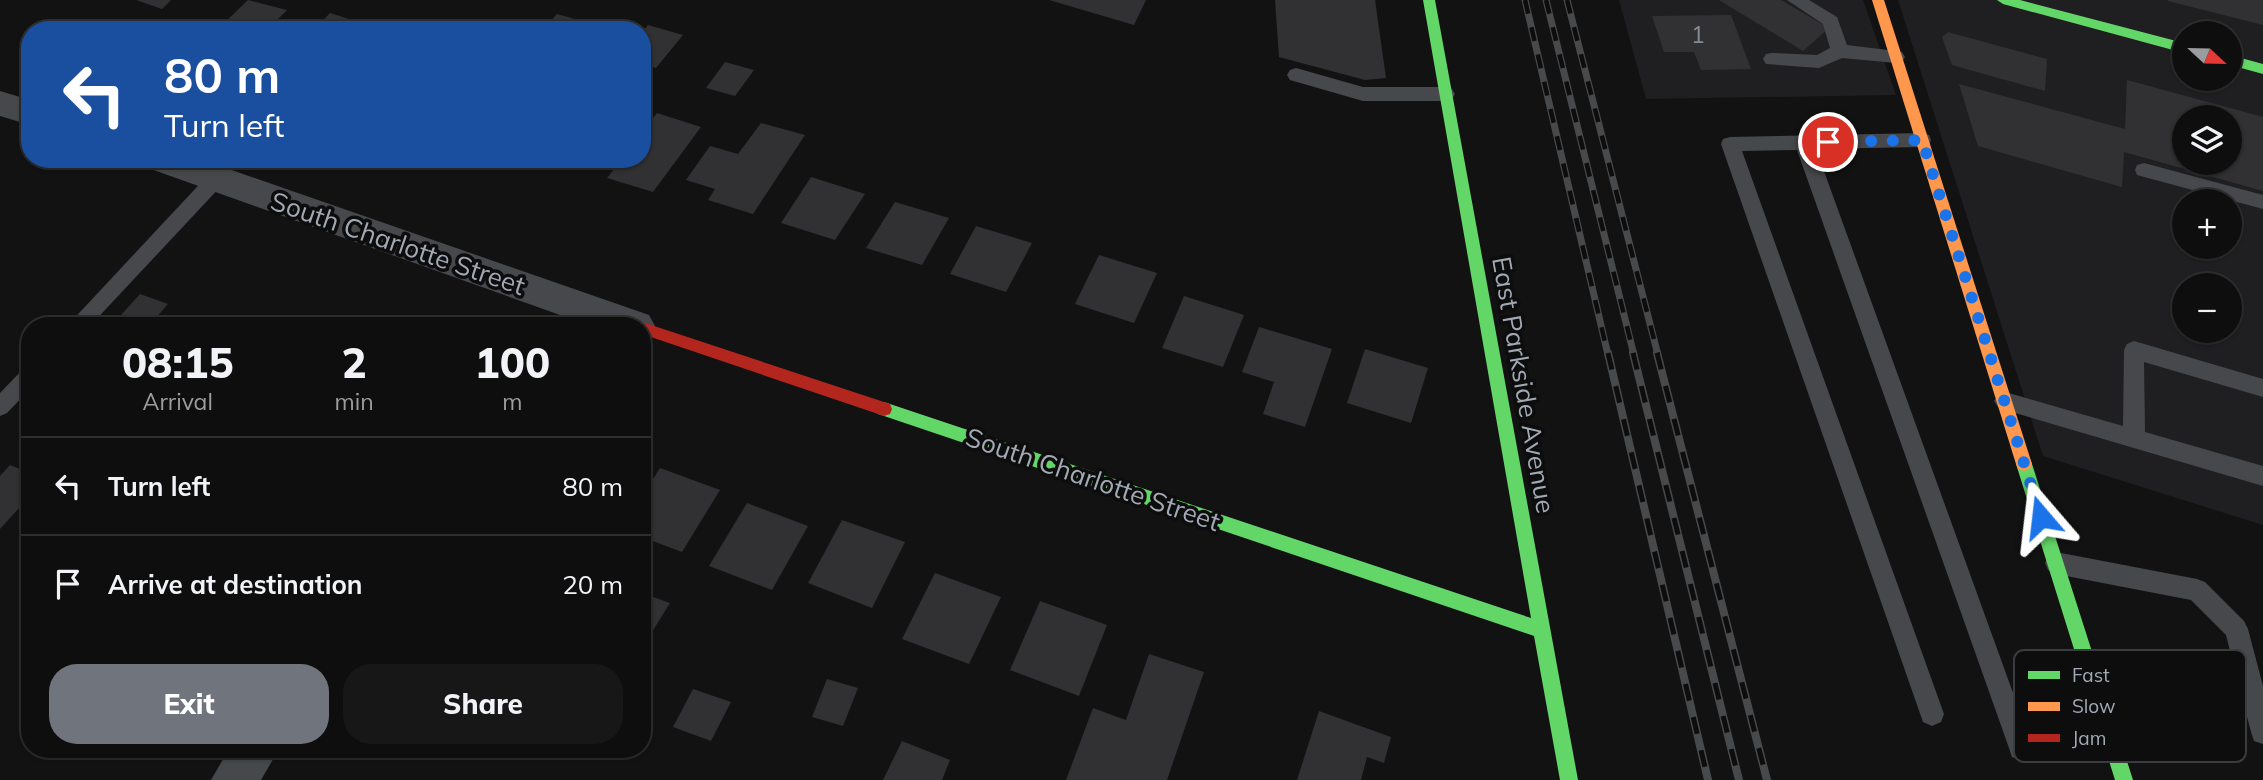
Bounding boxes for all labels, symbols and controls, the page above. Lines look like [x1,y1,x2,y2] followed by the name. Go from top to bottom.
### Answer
[1691,20,1705,49] house number: 1
[2172,21,2242,91] north arrow
[2172,21,2242,343] map controls
[164,44,280,105] text: 80 m
[49,49,140,140] icon: left
[164,105,284,145] text: Turn left
[2172,105,2242,175] button: layers
[1798,112,1858,172] pin
[1809,123,1847,161] icon: arrive
[267,184,529,302] street label: South Charlotte Street
[2172,189,2242,259] button: +
[1485,254,1563,516] street label: East Parkside Avenue
[2172,273,2242,343] button: −
[122,336,234,389] text: 08:15
[341,336,367,389] text: 2
[475,336,550,389] text: 100
[143,387,213,416] text: Arrival
[334,387,374,416] text: min
[502,387,522,416] text: m
[962,420,1224,538] street label: South Charlotte Street
[49,467,87,505] icon: left
[108,470,210,503] text: Turn left
[562,470,623,503] text: 80 m
[2004,480,2078,554] position arrow
[49,565,87,603] icon: arrive
[108,568,363,601] text: Arrive at destination
[562,568,623,601] text: 20 m
[2014,650,2246,762] legend
[2072,663,2110,687] text: Fast
[49,664,329,744] button: Exit
[343,664,623,744] button: Share
[2072,694,2116,718] text: Slow
[2072,726,2106,750] text: Jam

